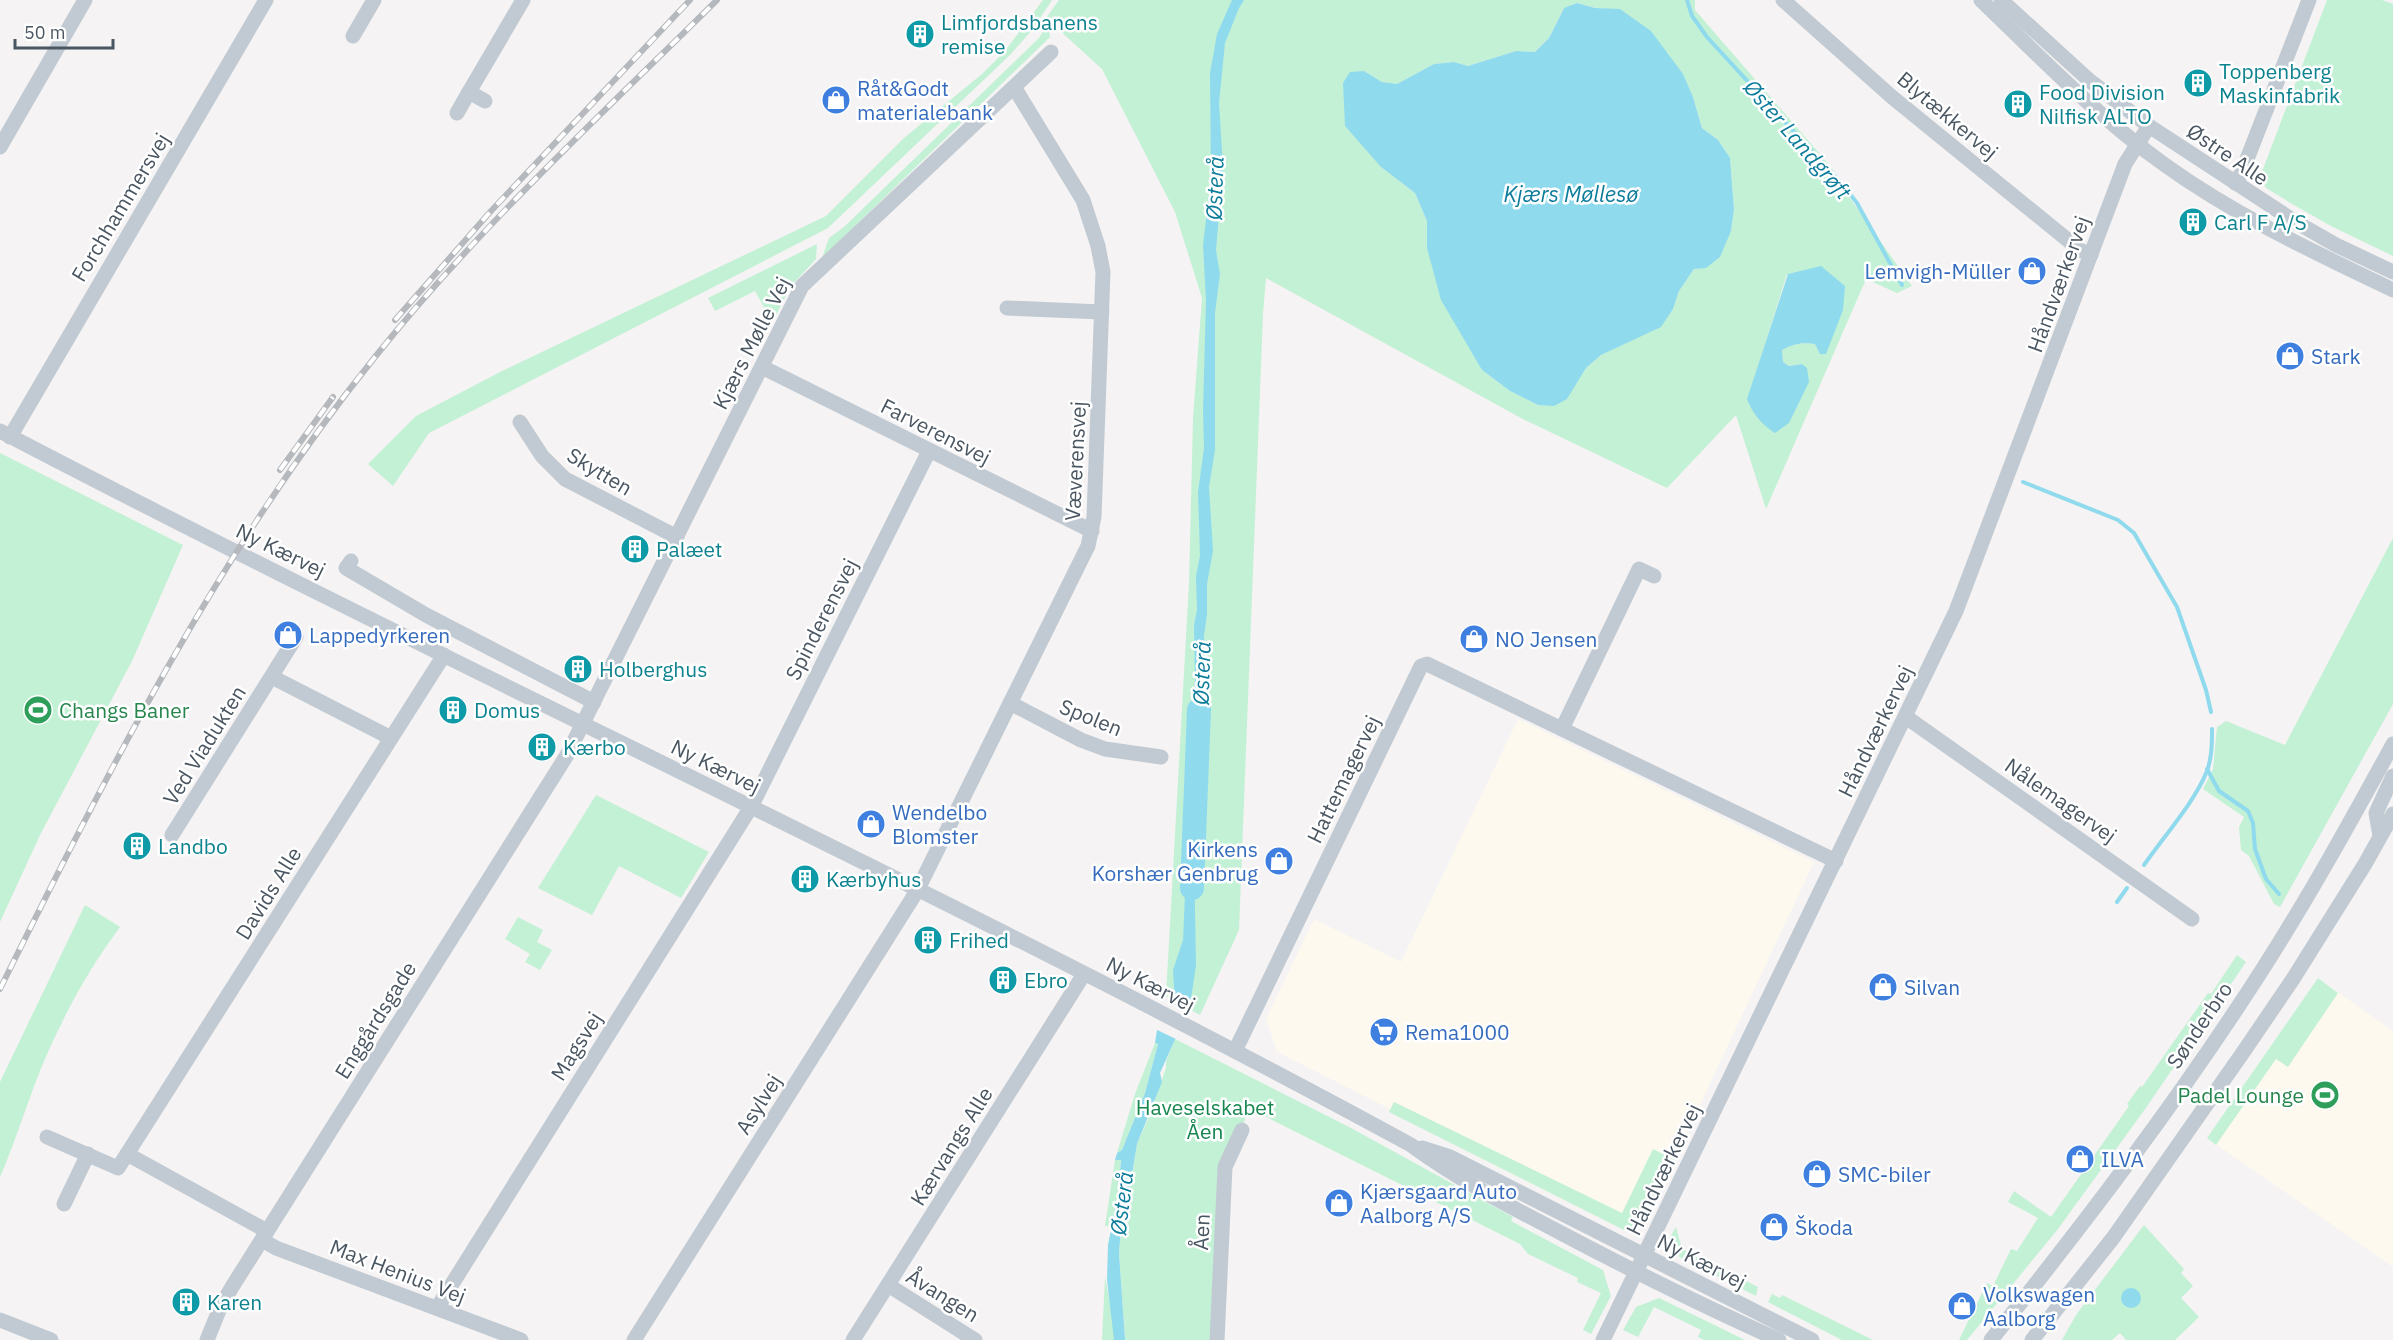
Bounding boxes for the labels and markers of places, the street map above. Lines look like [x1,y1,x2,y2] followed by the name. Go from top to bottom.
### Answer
[941,8,1098,60] place label: Limfjordsbanens remise
[904,18,936,50] building icon: Limfjordsbanens remise
[2219,57,2340,109] place label: Toppenberg Maskinfabrik
[2182,67,2214,99] building icon: Toppenberg Maskinfabrik
[857,74,993,126] place label: Råt&Godt materialebank
[2039,78,2165,130] place label: Food Division Nilfisk ALTO
[820,84,852,116] shop icon: Råt&Godt materialebank
[2002,88,2034,120] building icon: Food Division Nilfisk ALTO
[2177,206,2209,238] building icon: Carl F A/S
[2214,208,2307,236] place label: Carl F A/S
[2016,255,2048,287] shop icon: Lemvigh-Müller
[1864,257,2011,285] place label: Lemvigh-Müller
[2274,340,2306,372] shop icon: Stark
[2311,342,2361,370] place label: Stark
[619,533,651,565] building icon: Palæet
[656,535,723,563] place label: Palæet
[272,619,304,651] shop icon: Lappedyrkeren
[309,621,450,649] place label: Lappedyrkeren
[1458,623,1490,655] shop icon: NO Jensen
[1495,625,1598,653] place label: NO Jensen
[562,653,594,685] building icon: Holberghus
[599,655,707,683] place label: Holberghus
[22,694,54,726] sports icon: Changs Baner
[437,694,469,726] building icon: Domus
[59,696,190,724] place label: Changs Baner
[474,696,540,724] place label: Domus
[526,731,558,763] building icon: Kærbo
[563,733,626,761] place label: Kærbo
[892,798,987,850] place label: Wendelbo Blomster
[855,808,887,840] shop icon: Wendelbo Blomster
[121,830,153,862] building icon: Landbo
[158,832,228,860] place label: Landbo
[1092,835,1258,887] place label: Kirkens Korshær Genbrug
[1263,845,1295,877] shop icon: Kirkens Korshær Genbrug
[789,863,821,895] building icon: Kærbyhus
[826,865,922,893] place label: Kærbyhus
[912,924,944,956] building icon: Frihed
[949,926,1009,954] place label: Frihed
[987,964,1019,996] building icon: Ebro
[1024,966,1068,994] place label: Ebro
[1867,971,1899,1003] shop icon: Silvan
[1904,973,1960,1001] place label: Silvan
[1368,1016,1400,1048] supermarket icon: Rema1000
[1405,1018,1510,1046] place label: Rema1000
[2309,1079,2341,1111] sports icon: Padel Lounge
[2177,1081,2304,1109] place label: Padel Lounge
[2064,1143,2096,1175] shop icon: ILVA
[2101,1145,2144,1173] place label: ILVA
[1801,1158,1833,1190] shop icon: SMC-biler
[1838,1160,1931,1188] place label: SMC-biler
[1360,1177,1517,1229] place label: Kjærsgaard Auto Aalborg A/S
[1323,1187,1355,1219] shop icon: Kjærsgaard Auto Aalborg A/S
[1758,1211,1790,1243] shop icon: Škoda
[1795,1213,1853,1241] place label: Škoda
[1983,1280,2095,1332] place label: Volkswagen Aalborg
[170,1286,202,1318] building icon: Karen
[207,1288,262,1316] place label: Karen
[1946,1290,1978,1322] shop icon: Volkswagen Aalborg

